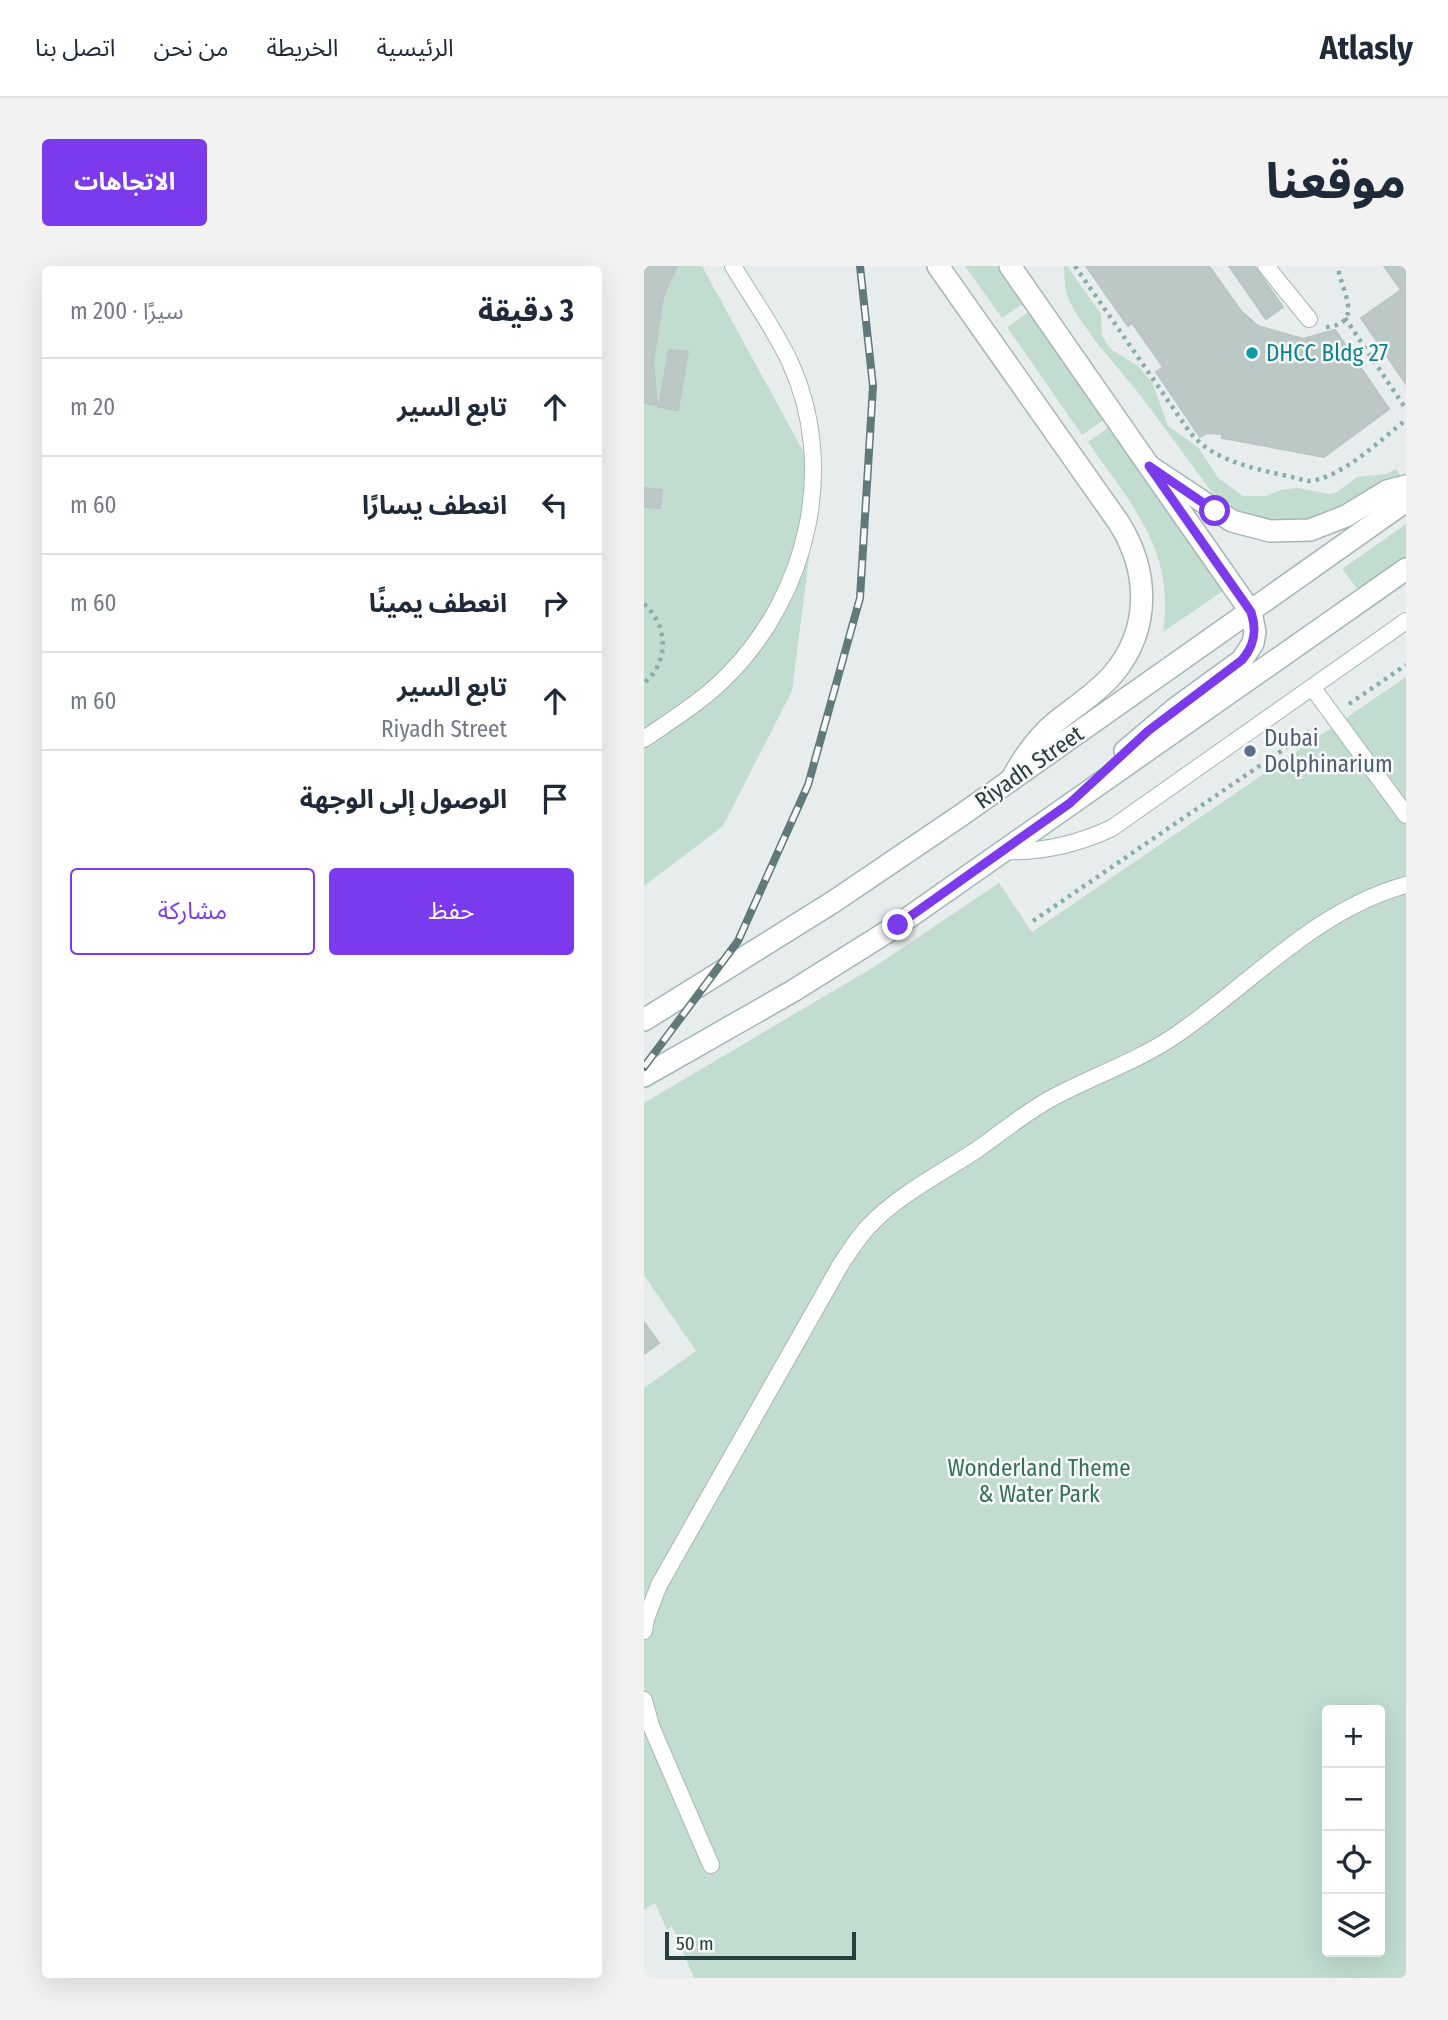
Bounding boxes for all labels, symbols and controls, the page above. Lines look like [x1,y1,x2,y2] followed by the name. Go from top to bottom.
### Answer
[1320,28,1413,68] text: Atlasly
[35,34,116,62] text: اتصل بنا
[154,34,229,62] text: من نحن
[267,34,338,62] text: الخريطة
[376,34,454,62] text: الرئيسية
[42,139,207,226] button: الاتجاهات
[1266,152,1406,211] text: موقعنا
[478,293,574,329] text: 3 دقيقة
[70,297,184,325] text: سيرًا · 200 m
[1266,339,1388,367] place label: DHCC Bldg 27
[1244,345,1260,361] marker: DHCC Bldg 27
[536,388,574,426] icon: ahead
[397,392,507,423] text: تابع السير
[70,393,115,421] text: 20 m
[536,486,574,524] icon: left
[362,490,507,521] text: انعطف يسارًا
[70,491,117,519] text: 60 m
[1199,495,1230,526] route start
[536,584,574,622] icon: right
[369,588,507,619] text: انعطف يمينًا
[70,589,117,617] text: 60 m
[397,672,507,703] text: تابع السير
[536,682,574,720] icon: ahead
[70,687,117,715] text: 60 m
[381,715,507,743] text: Riyadh Street
[969,719,1089,815] street label: Riyadh Street
[1264,724,1393,778] place label: Dubai Dolphinarium
[1242,743,1258,759] marker: Dubai Dolphinarium
[536,780,574,818] icon: arrive
[300,784,507,815] text: الوصول إلى الوجهة
[70,868,315,955] button: مشاركة
[329,868,574,955] button: حفظ
[882,909,913,940] route end
[947,1454,1131,1508] park label: Wonderland Theme & Water Park
[1322,1705,1385,1957] map controls
[1322,1705,1385,1768] button: +
[1322,1768,1385,1831] button: −
[1322,1831,1385,1894] button: locate
[1322,1894,1385,1957] button: layers
[665,1929,856,1961] scale bar
[676,1932,714,1955] text: 50 m

